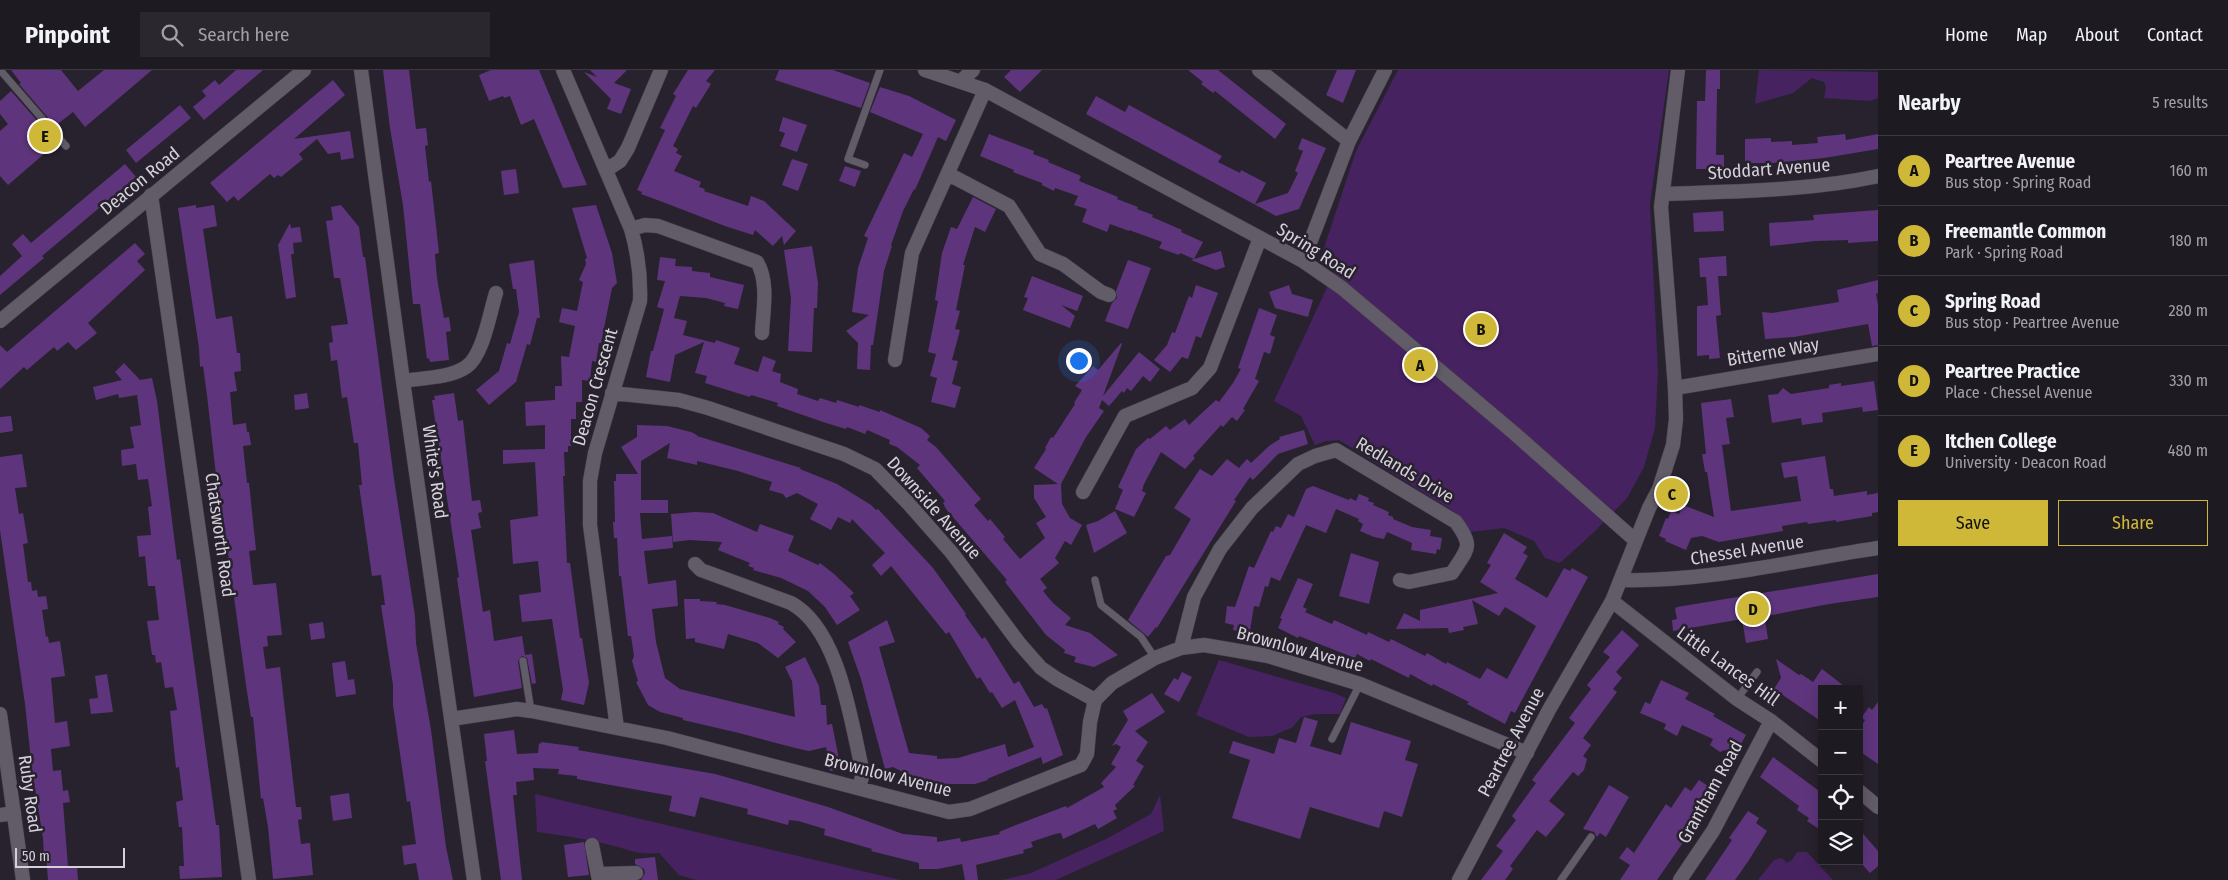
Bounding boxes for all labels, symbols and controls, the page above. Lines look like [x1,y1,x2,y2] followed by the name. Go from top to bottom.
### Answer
[140,12,490,57] search box
[25,21,110,49] text: Pinpoint
[158,21,186,49] icon: search
[198,23,289,46] text: Search here
[1945,24,1988,46] text: Home
[2016,24,2047,46] text: Map
[2075,24,2119,46] text: About
[2147,24,2203,46] text: Contact
[1898,90,1960,116] text: Nearby
[2152,93,2208,112] text: 5 results
[29,117,61,155] pin: E
[96,142,184,220] street label: Deacon Road
[1945,150,2075,173] text: Peartree Avenue
[1707,154,1831,184] street label: Stoddart Avenue
[1910,161,1918,180] text: A
[2169,161,2208,180] text: 160 m
[1945,173,2091,192] text: Bus stop · Spring Road
[1273,218,1359,284] street label: Spring Road
[1945,220,2106,243] text: Freemantle Common
[1910,231,1918,250] text: B
[2169,231,2208,250] text: 180 m
[1945,243,2063,262] text: Park · Spring Road
[1945,290,2041,313] text: Spring Road
[1910,301,1918,320] text: C
[2169,301,2208,320] text: 280 m
[1465,310,1497,348] pin: B
[1945,313,2119,332] text: Bus stop · Peartree Avenue
[568,326,622,448] street label: Deacon Crescent
[1725,333,1821,371] street label: Bitterne Way
[1404,346,1436,384] pin: A
[1066,348,1092,374] your location
[1945,360,2080,383] text: Peartree Practice
[1909,371,1919,390] text: D
[2169,371,2208,390] text: 330 m
[1945,383,2092,402] text: Place · Chessel Avenue
[418,424,452,520] street label: White's Road
[1945,430,2057,453] text: Itchen College
[1352,432,1458,508] street label: Redlands Drive
[1910,441,1918,460] text: E
[2168,441,2208,460] text: 480 m
[882,452,986,564] street label: Downside Avenue
[1945,453,2107,472] text: University · Deacon Road
[200,471,240,599] street label: Chatsworth Road
[1656,475,1688,513] pin: C
[1898,500,2048,546] button: Save
[2058,500,2208,546] button: Share
[1689,530,1805,570] street label: Chessel Avenue
[1737,590,1769,628] pin: D
[1234,621,1366,677] street label: Brownlow Avenue
[1673,621,1784,711] street label: Little Lances Hill
[1473,684,1549,800] street label: Peartree Avenue
[1818,685,1863,865] map controls
[1818,685,1863,730] button: +
[1818,730,1863,775] button: −
[1673,737,1747,847] street label: Grantham Road
[822,749,954,801] street label: Brownlow Avenue
[14,754,46,834] street label: Ruby Road
[1818,775,1863,820] button: locate
[1818,820,1863,865] button: layers
[15,845,125,868] scale bar
[22,848,50,865] text: 50 m

